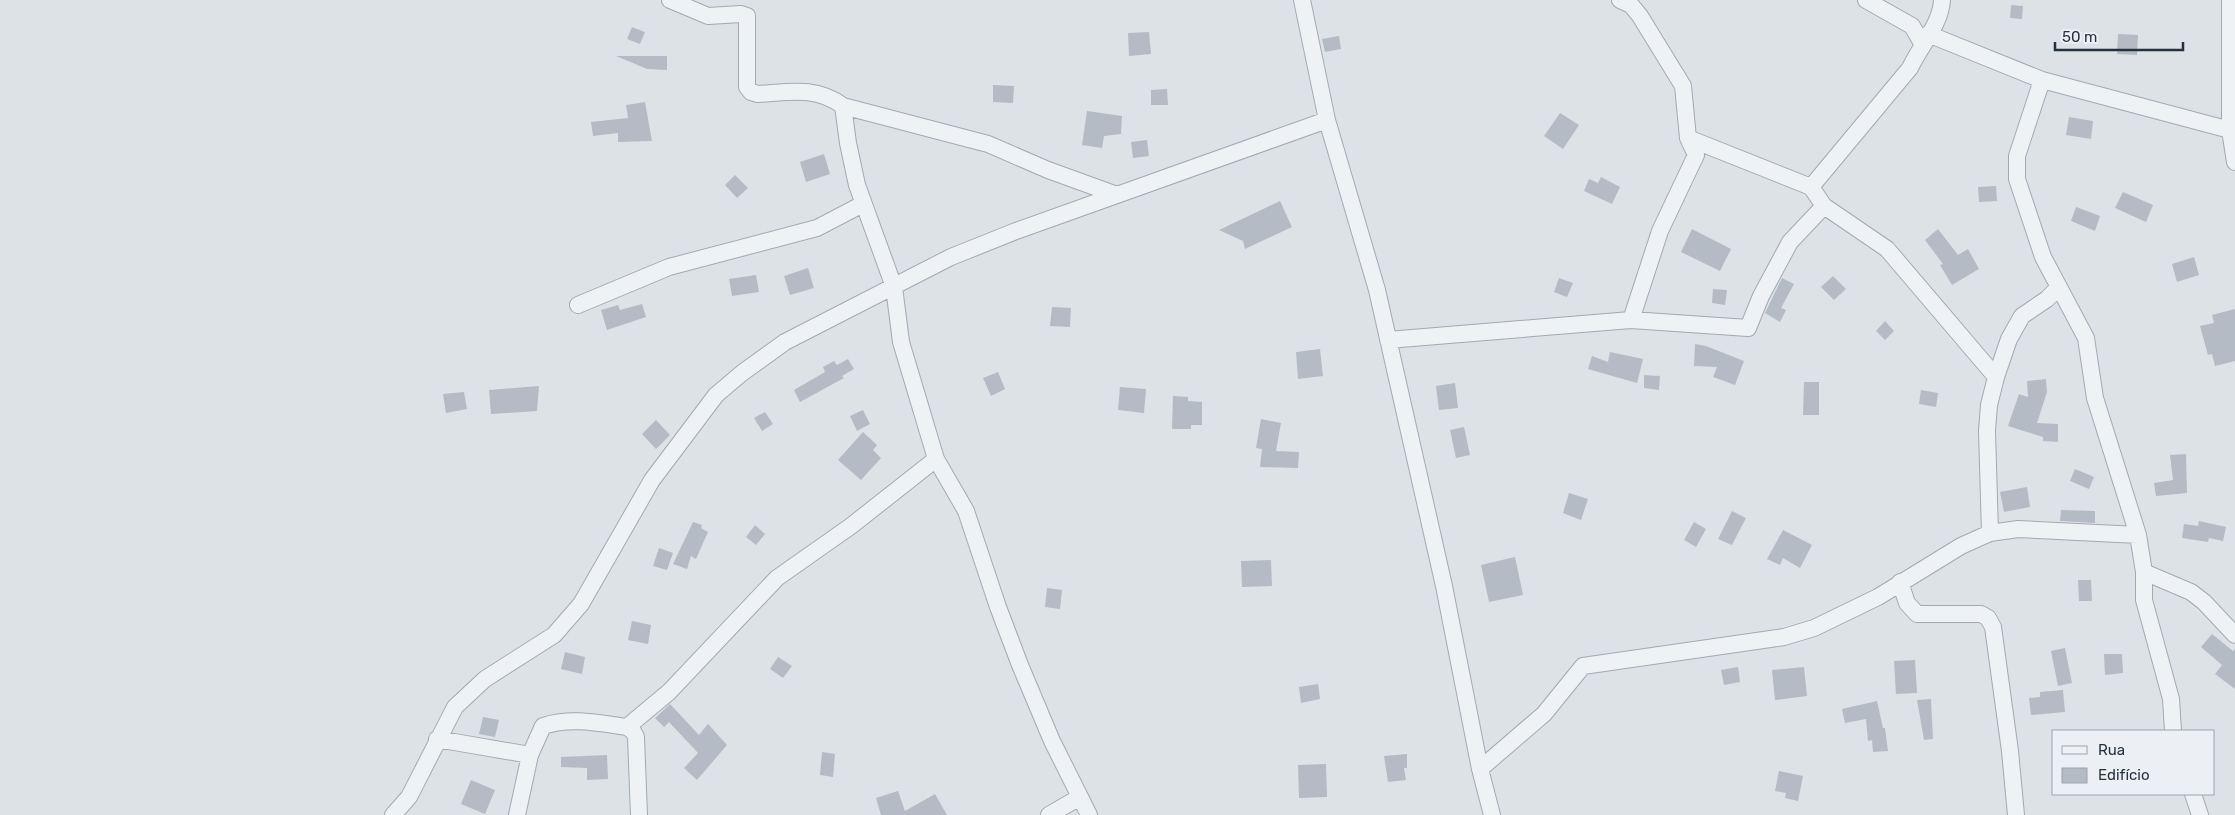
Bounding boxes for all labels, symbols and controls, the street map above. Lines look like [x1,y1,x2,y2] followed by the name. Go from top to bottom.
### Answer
[2055,20,2182,52] scale bar
[2062,28,2097,46] text: 50 m
[2052,730,2215,795] legend
[2098,741,2125,759] text: Rua
[2098,766,2150,784] text: Edifício

